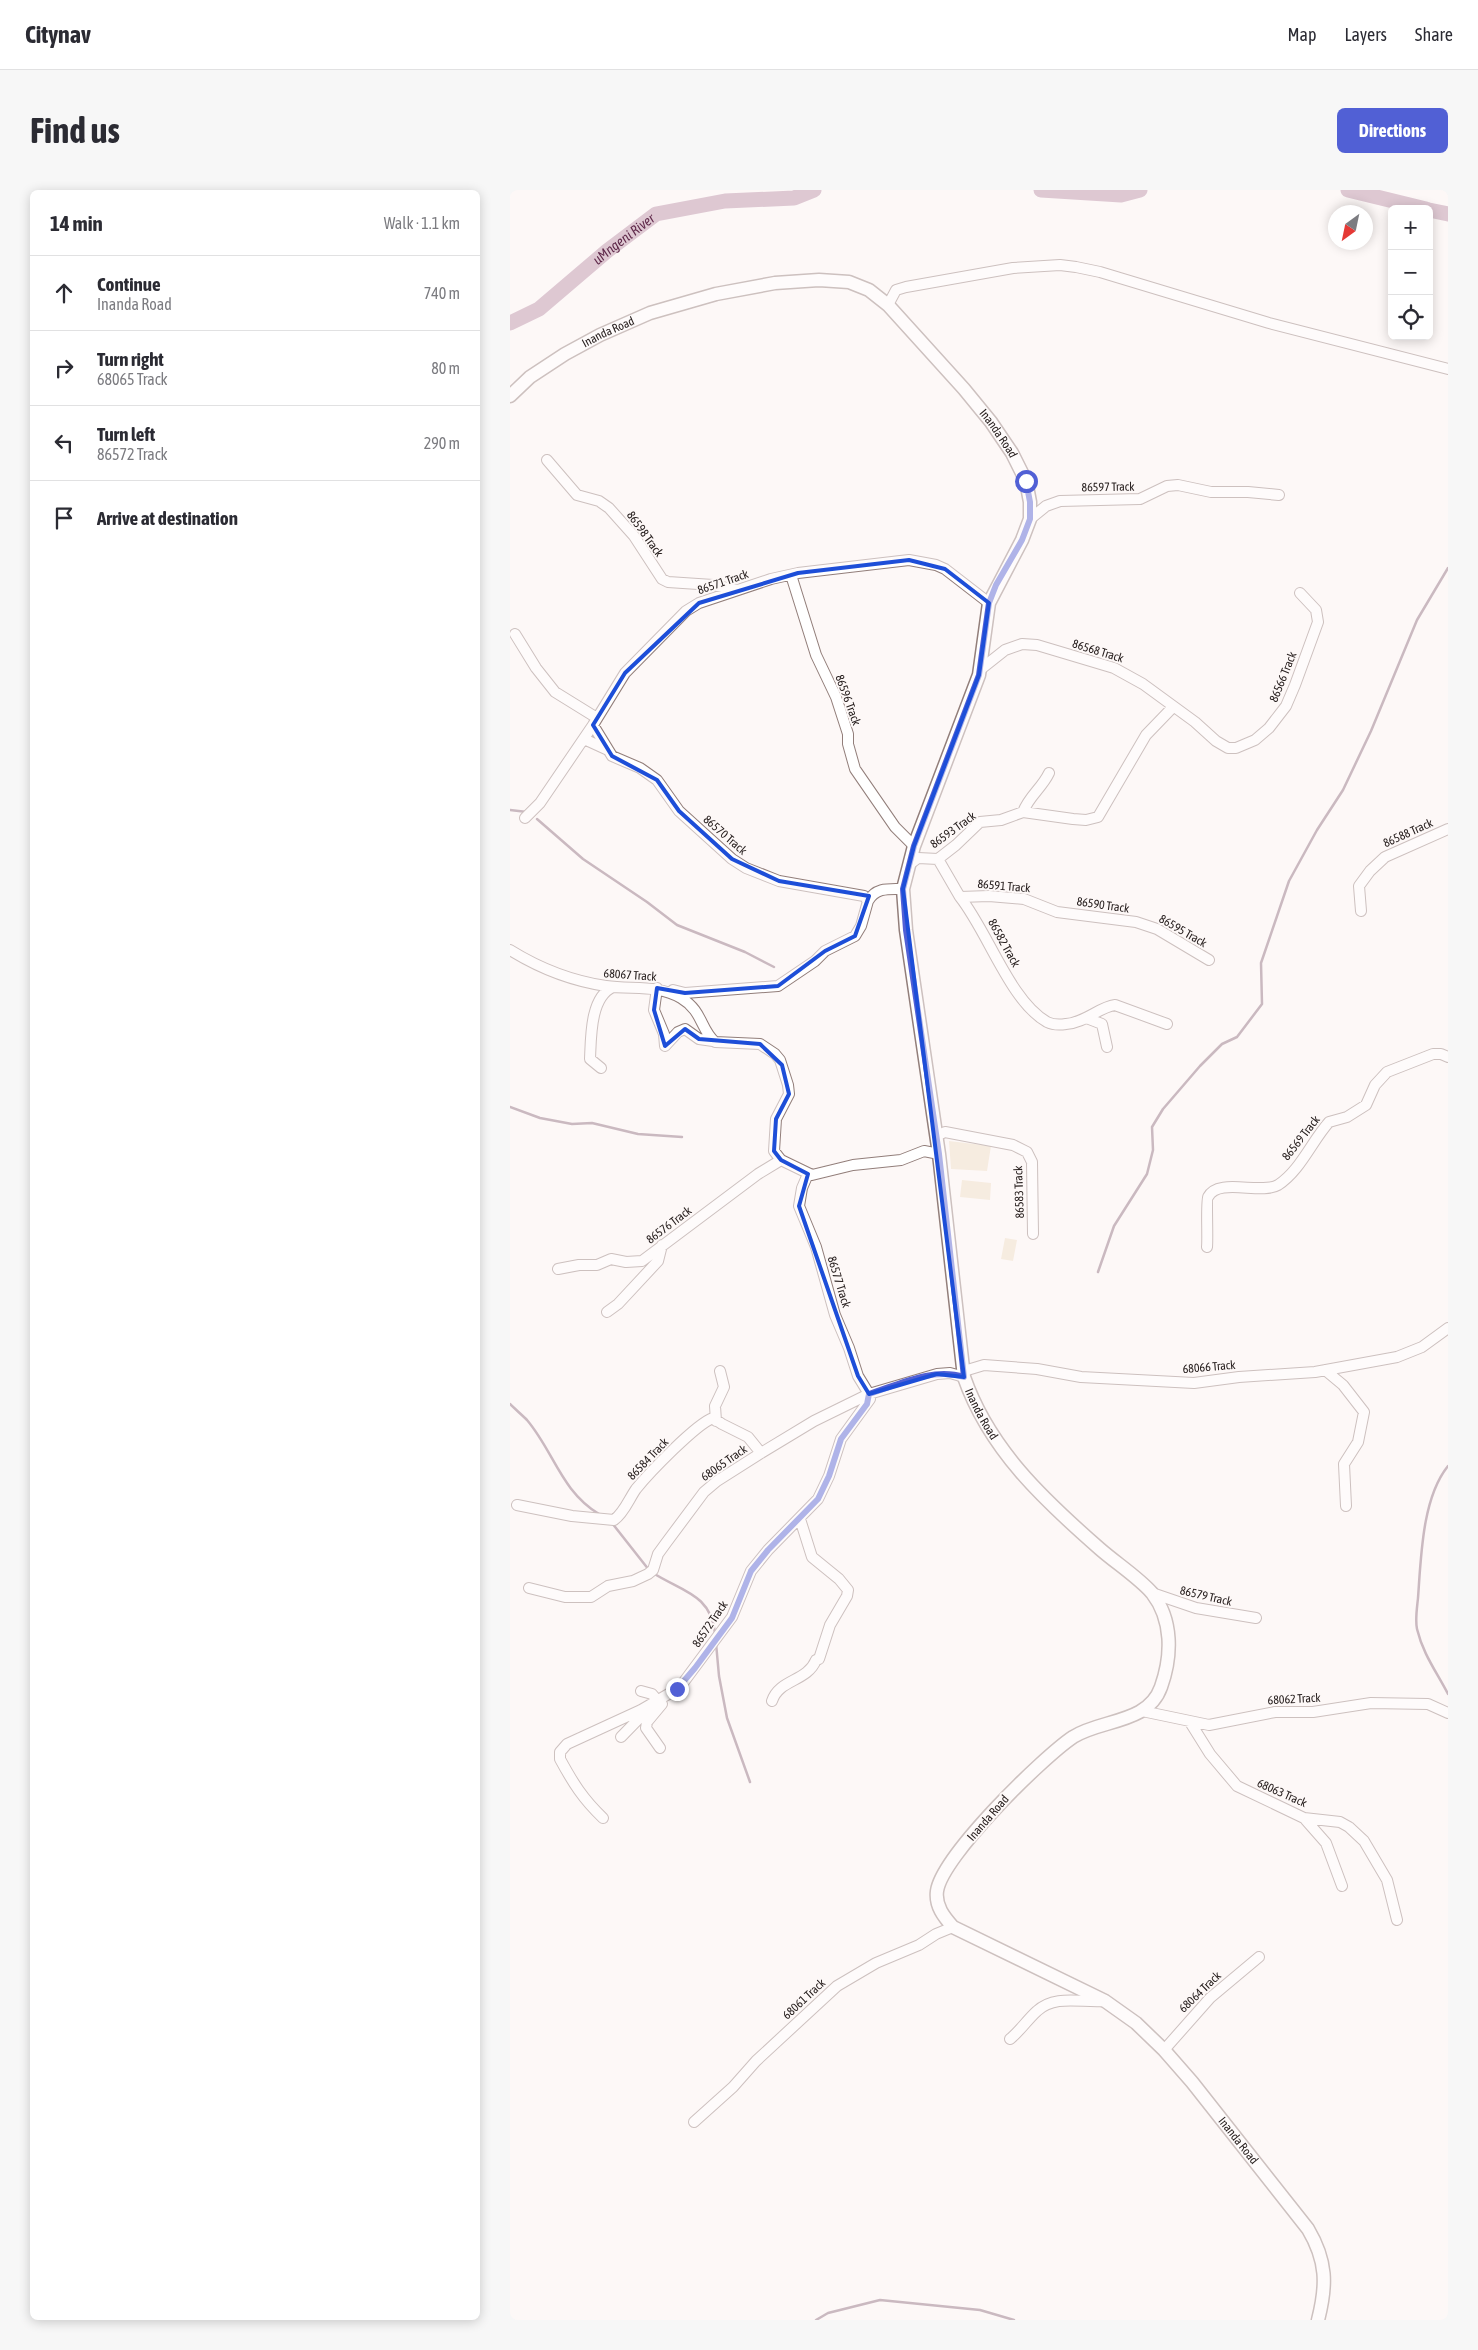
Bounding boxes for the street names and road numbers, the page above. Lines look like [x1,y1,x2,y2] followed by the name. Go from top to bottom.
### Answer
[580,314,637,350] street label: Inanda Road
[976,406,1020,460] street label: Inanda Road
[1081,480,1135,494] street label: 86597 Track
[624,508,667,560] street label: 86598 Track
[696,567,751,597] street label: 86571 Track
[1071,637,1126,666] street label: 86568 Track
[1267,649,1300,704] street label: 86566 Track
[832,673,864,728] street label: 86596 Track
[927,808,979,851] street label: 86593 Track
[700,812,750,858] street label: 86570 Track
[1381,816,1436,850] street label: 86588 Track
[977,877,1032,895] street label: 86591 Track
[1076,894,1131,916] street label: 86590 Track
[1157,912,1210,951] street label: 86595 Track
[985,916,1023,970] street label: 86582 Track
[603,966,658,984] street label: 68067 Track
[1279,1112,1323,1163] street label: 86569 Track
[1011,1165,1027,1219] street label: 86583 Track
[644,1203,695,1247] street label: 86576 Track
[825,1255,854,1310] street label: 86577 Track
[1182,1358,1237,1376] street label: 68066 Track
[962,1386,1001,1442] street label: Inanda Road
[625,1435,672,1483] street label: 86584 Track
[698,1442,750,1484] street label: 68065 Track
[1179,1583,1234,1609] street label: 86579 Track
[689,1598,731,1650] street label: 86572 Track
[1267,1691,1322,1707] street label: 68062 Track
[1255,1776,1310,1810] street label: 68063 Track
[964,1792,1012,1844] street label: Inanda Road
[1176,1968,1224,2015] street label: 68064 Track
[780,1975,829,2022] street label: 68061 Track
[1215,2114,1261,2167] street label: Inanda Road

